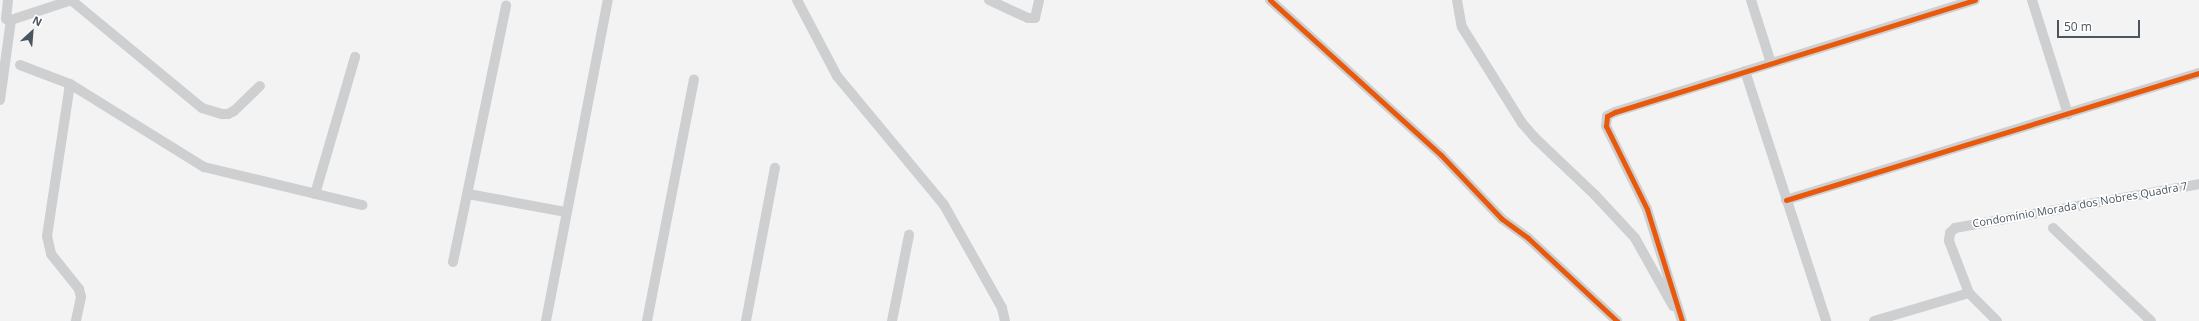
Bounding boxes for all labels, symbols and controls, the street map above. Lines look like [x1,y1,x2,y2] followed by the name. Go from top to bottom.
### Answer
[12,12,52,52] north arrow
[30,12,45,29] text: N
[2059,12,2142,38] scale bar
[2064,18,2092,35] text: 50 m
[1971,180,2189,230] street label: Condomínio Morada dos Nobres Quadra 7

